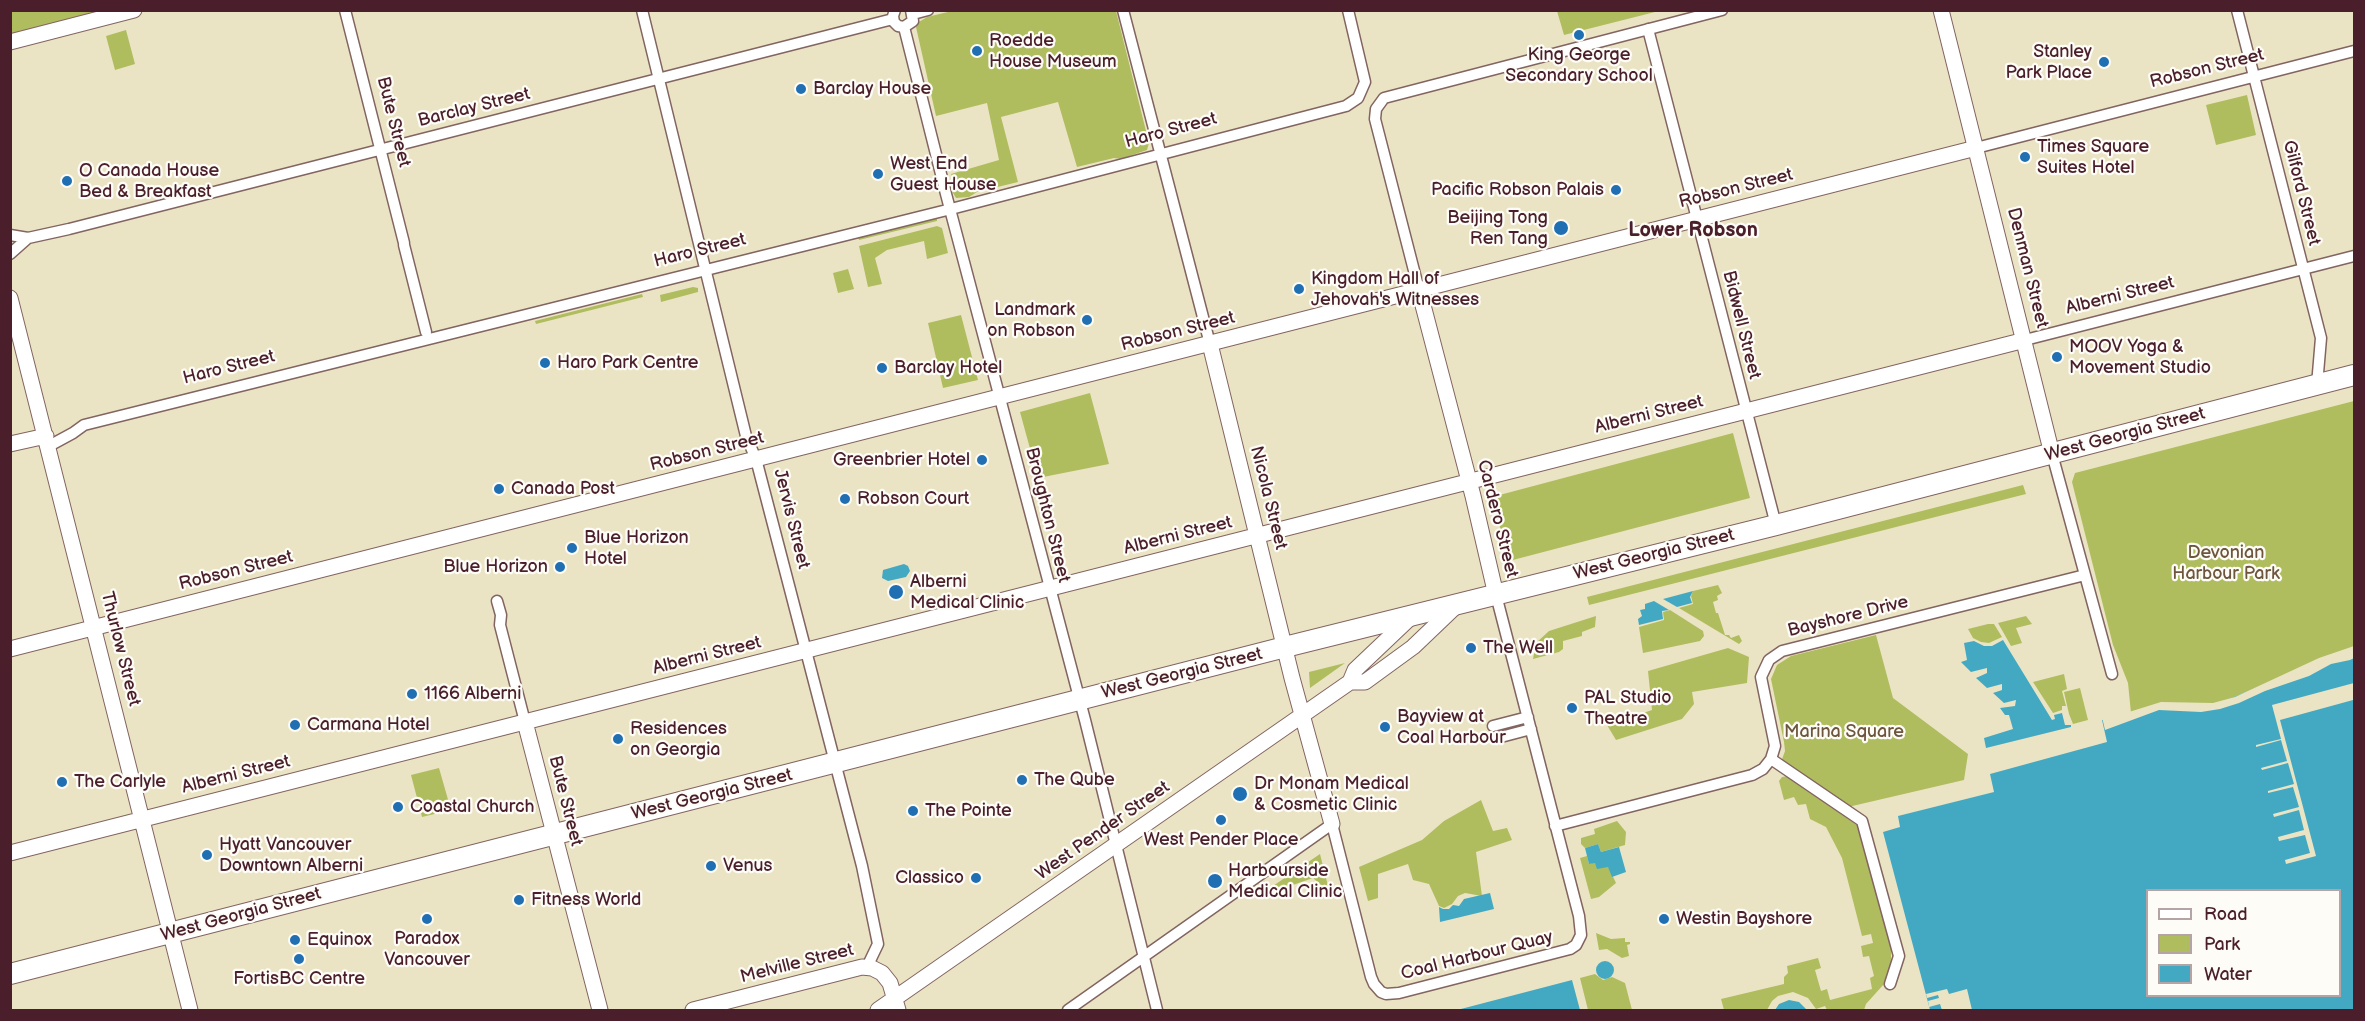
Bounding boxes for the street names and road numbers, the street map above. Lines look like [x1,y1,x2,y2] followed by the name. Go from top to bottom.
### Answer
[2148,44,2266,94] street label: Robson Street
[371,75,415,169] street label: Bute Street
[416,84,532,132] street label: Barclay Street
[1123,108,1219,154] street label: Haro Street
[2278,138,2324,248] street label: Gilford Street
[1677,164,1795,214] street label: Robson Street
[2002,206,2052,330] street label: Denman Street
[652,229,748,273] street label: Haro Street
[1717,268,1765,382] street label: Bidwell Street
[2064,272,2176,320] street label: Alberni Street
[1119,307,1237,357] street label: Robson Street
[181,346,277,390] street label: Haro Street
[1593,391,1705,439] street label: Alberni Street
[2043,403,2207,467] street label: West Georgia Street
[648,427,766,477] street label: Robson Street
[1245,444,1291,552] street label: Nicola Street
[1020,445,1074,585] street label: Broughton Street
[1472,458,1522,580] street label: Cardero Street
[768,467,814,571] street label: Jervis Street
[1122,512,1234,560] street label: Alberni Street
[1571,525,1737,585] street label: West Georgia Street
[177,546,295,596] street label: Robson Street
[95,590,145,708] street label: Thurlow Street
[1785,592,1911,642] street label: Bayshore Drive
[651,632,763,680] street label: Alberni Street
[1099,644,1265,704] street label: West Georgia Street
[180,751,292,799] street label: Alberni Street
[543,754,587,848] street label: Bute Street
[629,765,795,825] street label: West Georgia Street
[1032,777,1174,885] street label: West Pender Street
[159,883,323,947] street label: West Georgia Street
[1399,927,1555,985] street label: Coal Harbour Quay
[738,939,856,989] street label: Melville Street

